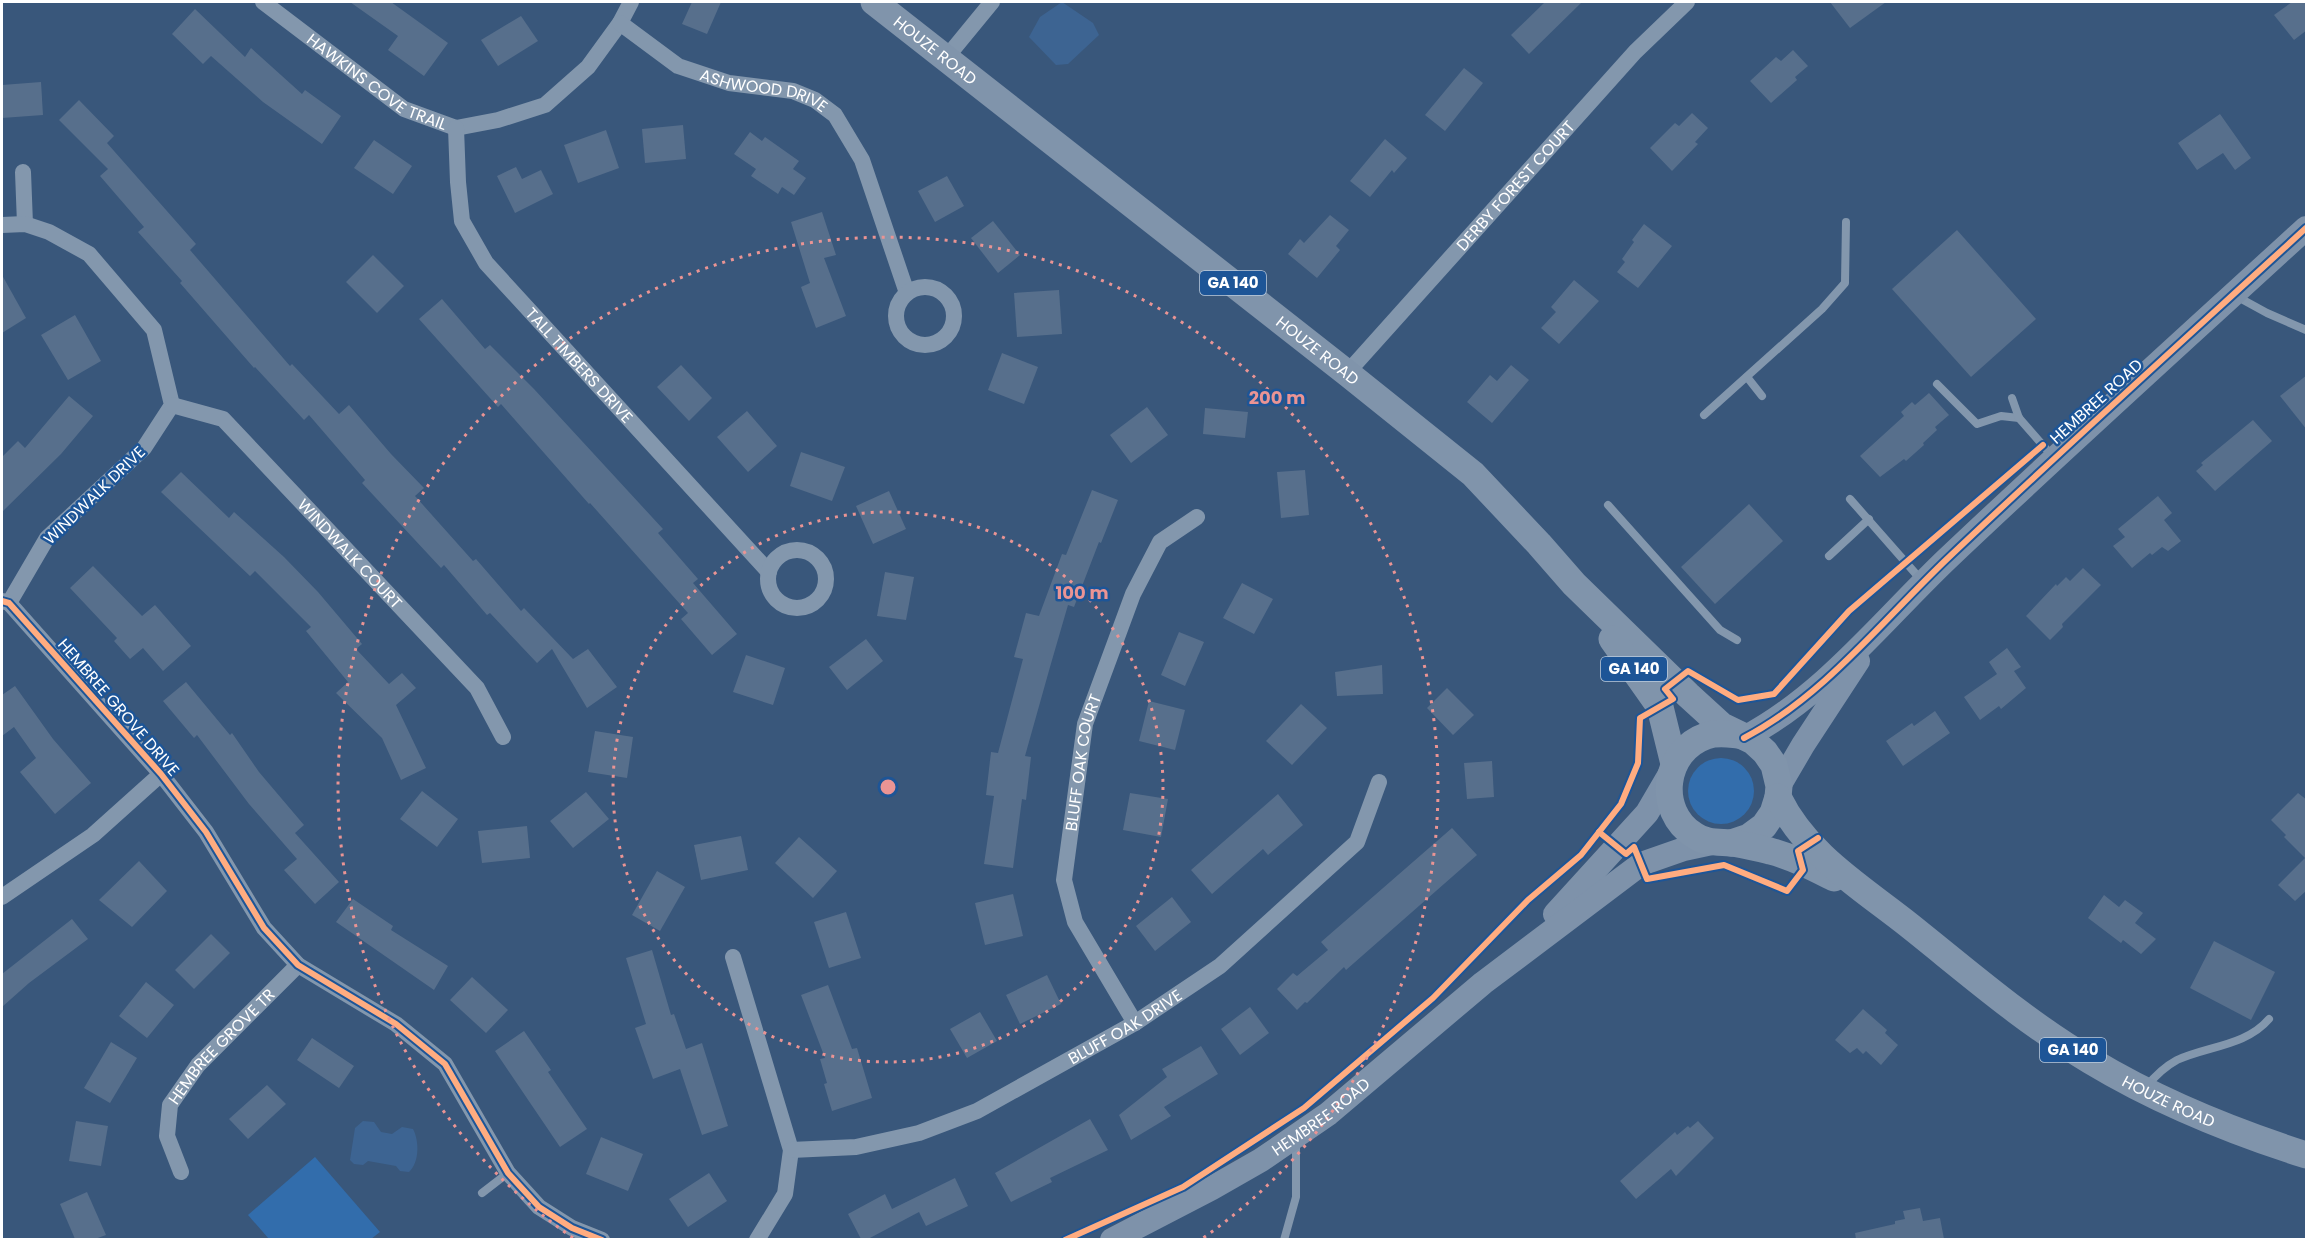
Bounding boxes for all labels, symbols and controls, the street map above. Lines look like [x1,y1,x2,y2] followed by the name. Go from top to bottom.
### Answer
[889,11,982,90] street label: HOUZE ROAD
[302,28,450,136] street label: HAWKINS COVE TRAIL
[697,63,832,118] street label: ASHWOOD DRIVE
[1451,115,1580,256] street label: DERBY FOREST COURT
[1200,271,1266,295] road number: GA 140
[520,303,638,428] street label: TALL TIMBERS DRIVE
[1271,311,1364,390] street label: HOUZE ROAD
[2045,353,2148,449] street label: HEMBREE ROAD
[1249,385,1305,410] text: 200 m
[38,441,150,550] street label: WINDWALK DRIVE
[292,494,408,614] street label: WINDWALK COURT
[1055,580,1109,605] text: 100 m
[52,634,185,781] street label: HEMBREE GROVE DRIVE
[1601,657,1667,681] road number: GA 140
[1060,690,1107,833] street label: BLUFF OAK COURT
[878,777,898,797] centre of rings
[163,983,280,1109] street label: HEMBREE GROVE TR
[1064,984,1187,1070] street label: BLUFF OAK DRIVE
[2040,1038,2106,1062] road number: GA 140
[2118,1070,2218,1133] street label: HOUZE ROAD
[1267,1072,1375,1161] street label: HEMBREE ROAD

